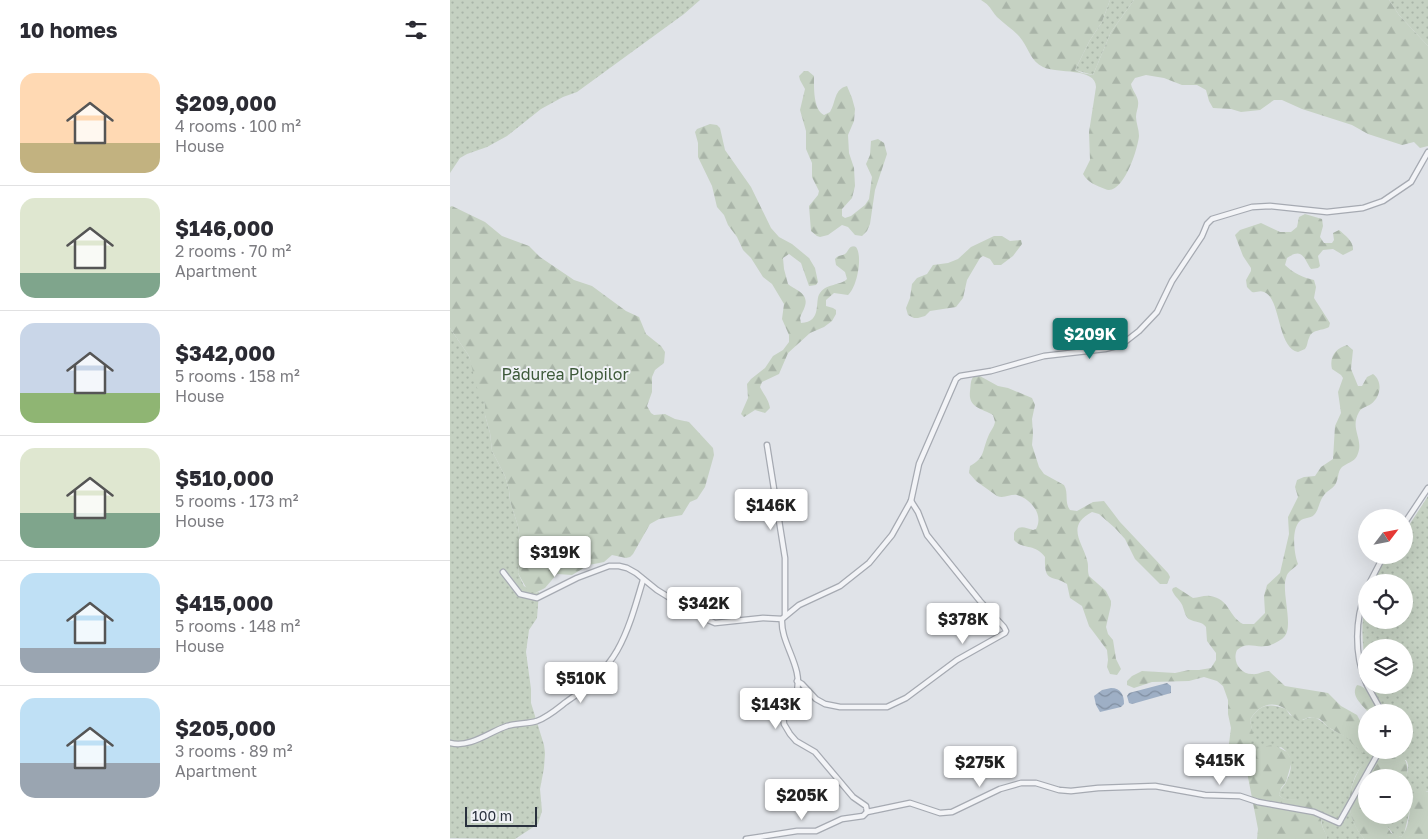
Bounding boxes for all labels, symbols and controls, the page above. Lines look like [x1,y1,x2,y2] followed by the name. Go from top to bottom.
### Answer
[402,16,430,44] icon: filters
[20,17,118,43] text: 10 homes
[175,90,277,116] text: $209,000
[60,93,120,153] icon: home
[175,116,301,136] text: 4 rooms · 100 m²
[175,136,224,156] text: House
[175,215,274,241] text: $146,000
[60,218,120,278] icon: home
[175,241,291,261] text: 2 rooms · 70 m²
[175,261,257,281] text: Apartment
[1055,318,1125,360] pin: $209K
[1064,324,1116,344] text: $209K
[175,340,276,366] text: $342,000
[60,343,120,403] icon: home
[501,364,629,384] park label: Pădurea Plopilor
[175,366,300,386] text: 5 rooms · 158 m²
[175,386,224,406] text: House
[175,465,274,491] text: $510,000
[60,468,120,528] icon: home
[736,488,806,531] pin: $146K
[175,491,299,511] text: 5 rooms · 173 m²
[746,495,796,515] text: $146K
[1358,509,1412,564] north arrow
[1358,509,1413,824] map controls
[175,511,224,531] text: House
[520,536,590,578] pin: $319K
[530,542,580,562] text: $319K
[1358,574,1413,629] button: locate
[669,586,739,629] pin: $342K
[175,590,274,616] text: $415,000
[60,593,120,653] icon: home
[678,593,730,613] text: $342K
[928,602,998,645] pin: $378K
[937,609,989,629] text: $378K
[175,616,300,636] text: 5 rooms · 148 m²
[175,636,224,656] text: House
[1358,639,1413,694] button: layers
[546,662,616,704] pin: $510K
[556,668,606,688] text: $510K
[741,688,811,730] pin: $143K
[751,694,801,714] text: $143K
[1358,704,1413,759] button: +
[175,715,276,741] text: $205,000
[60,718,120,778] icon: home
[175,741,292,761] text: 3 rooms · 89 m²
[1185,744,1255,786] pin: $415K
[945,746,1015,788] pin: $275K
[1195,750,1245,770] text: $415K
[955,752,1005,772] text: $275K
[175,761,257,781] text: Apartment
[1358,769,1413,824] button: −
[767,778,837,821] pin: $205K
[776,785,828,805] text: $205K
[465,804,538,827] scale bar
[472,807,512,824] text: 100 m

